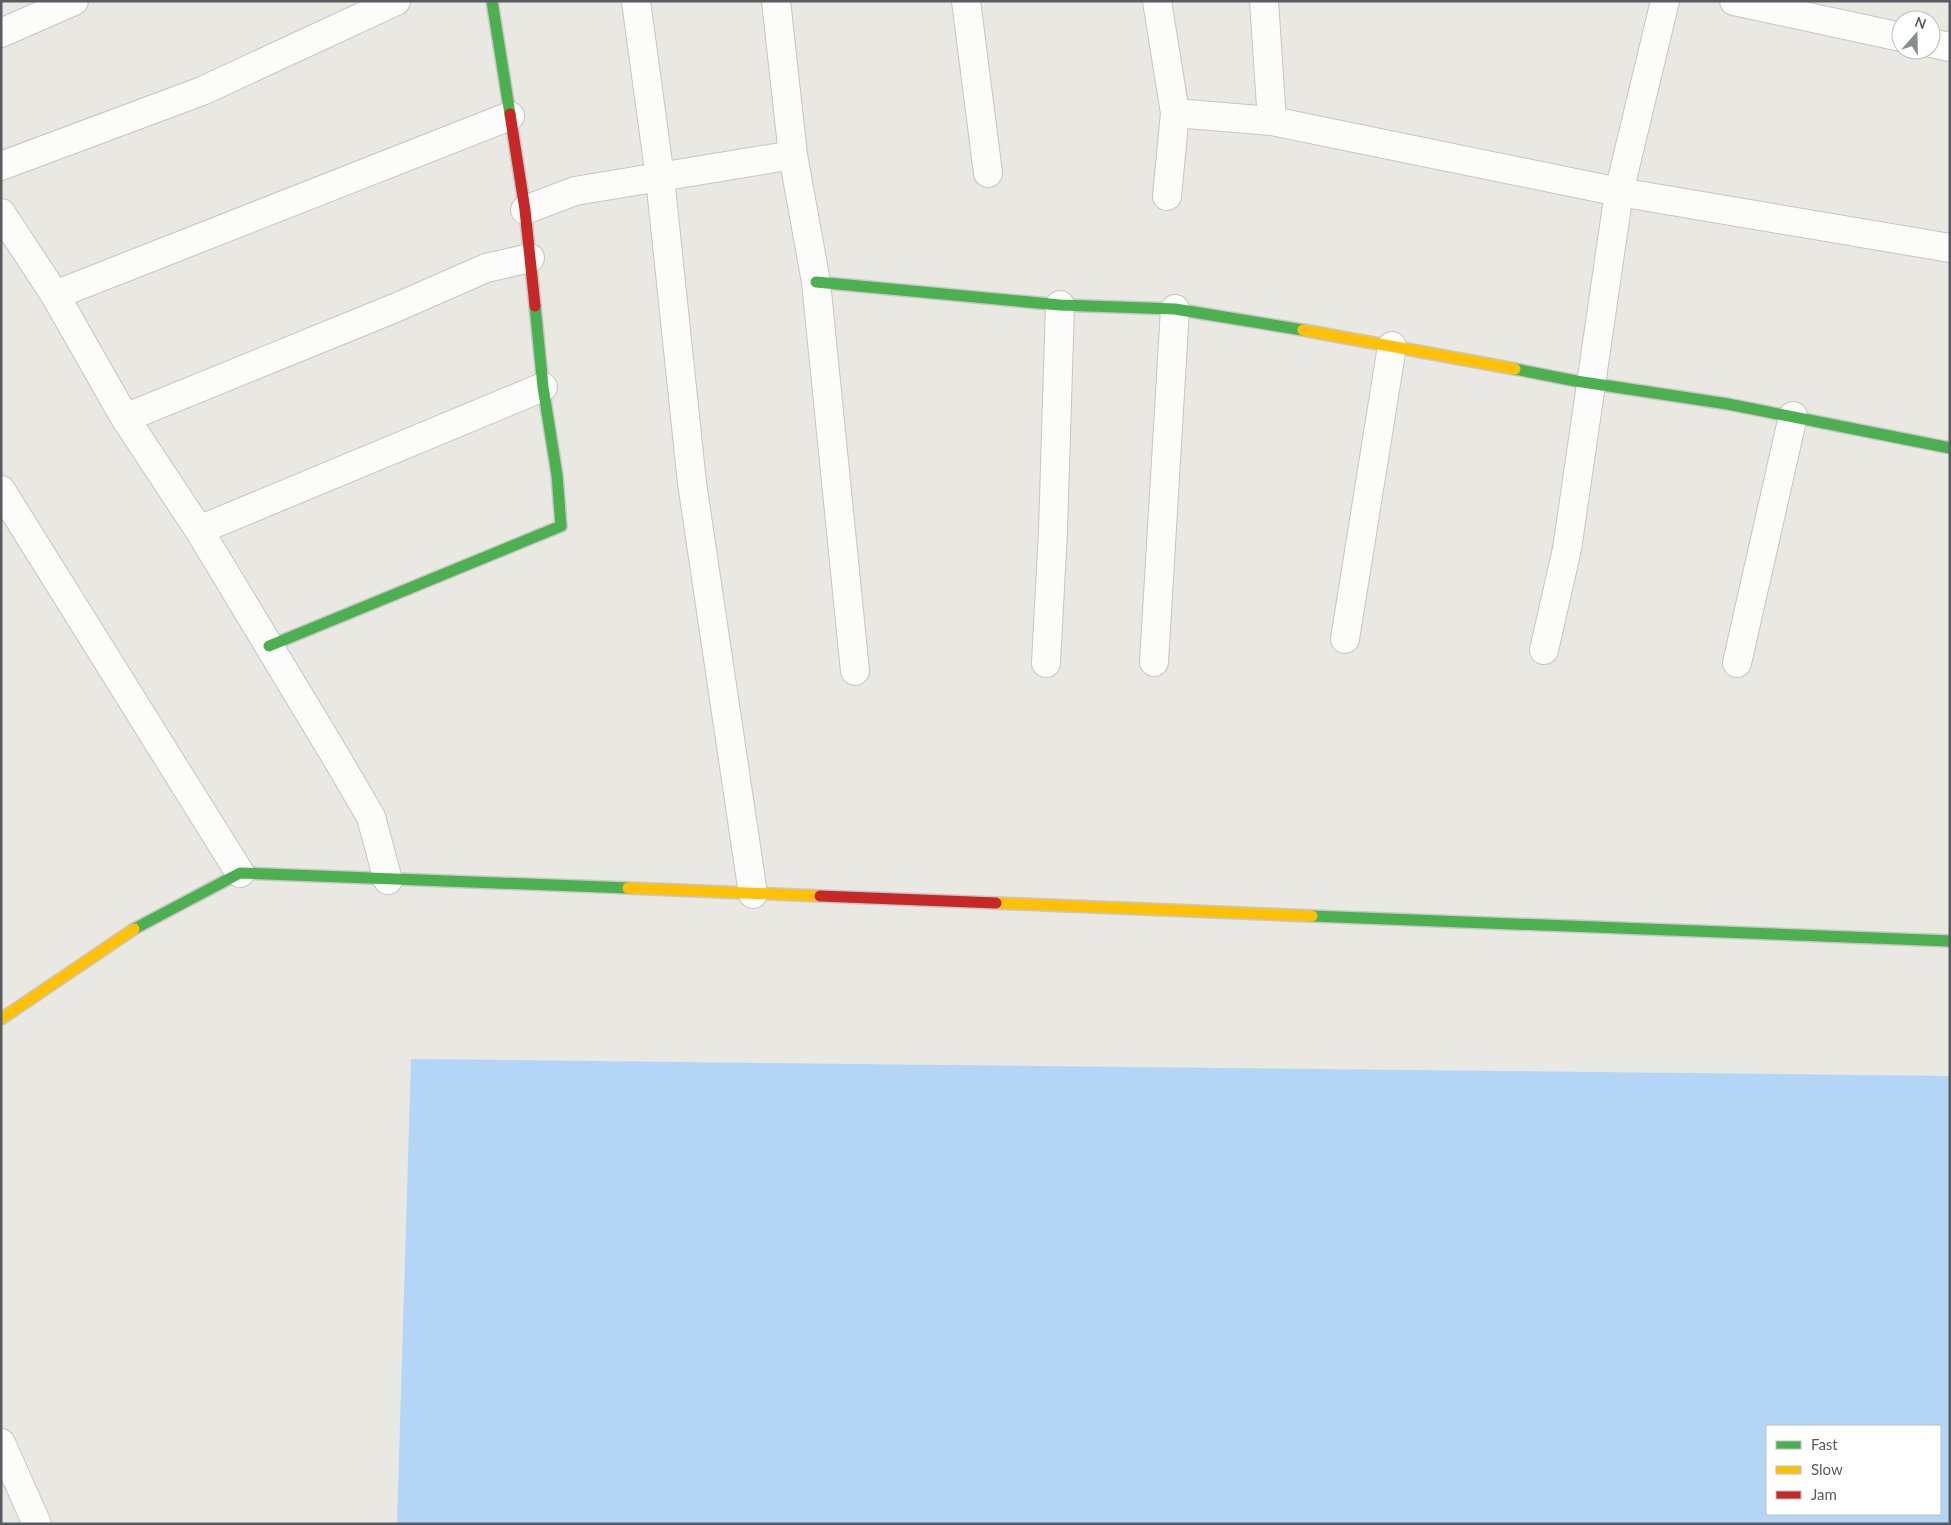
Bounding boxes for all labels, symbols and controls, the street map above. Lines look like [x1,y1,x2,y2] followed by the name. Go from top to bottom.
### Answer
[1891,10,1941,60] north arrow
[1913,12,1929,32] text: N
[1766,1425,1941,1515] legend
[1811,1435,1838,1453] text: Fast
[1811,1460,1843,1478] text: Slow
[1811,1485,1837,1503] text: Jam

